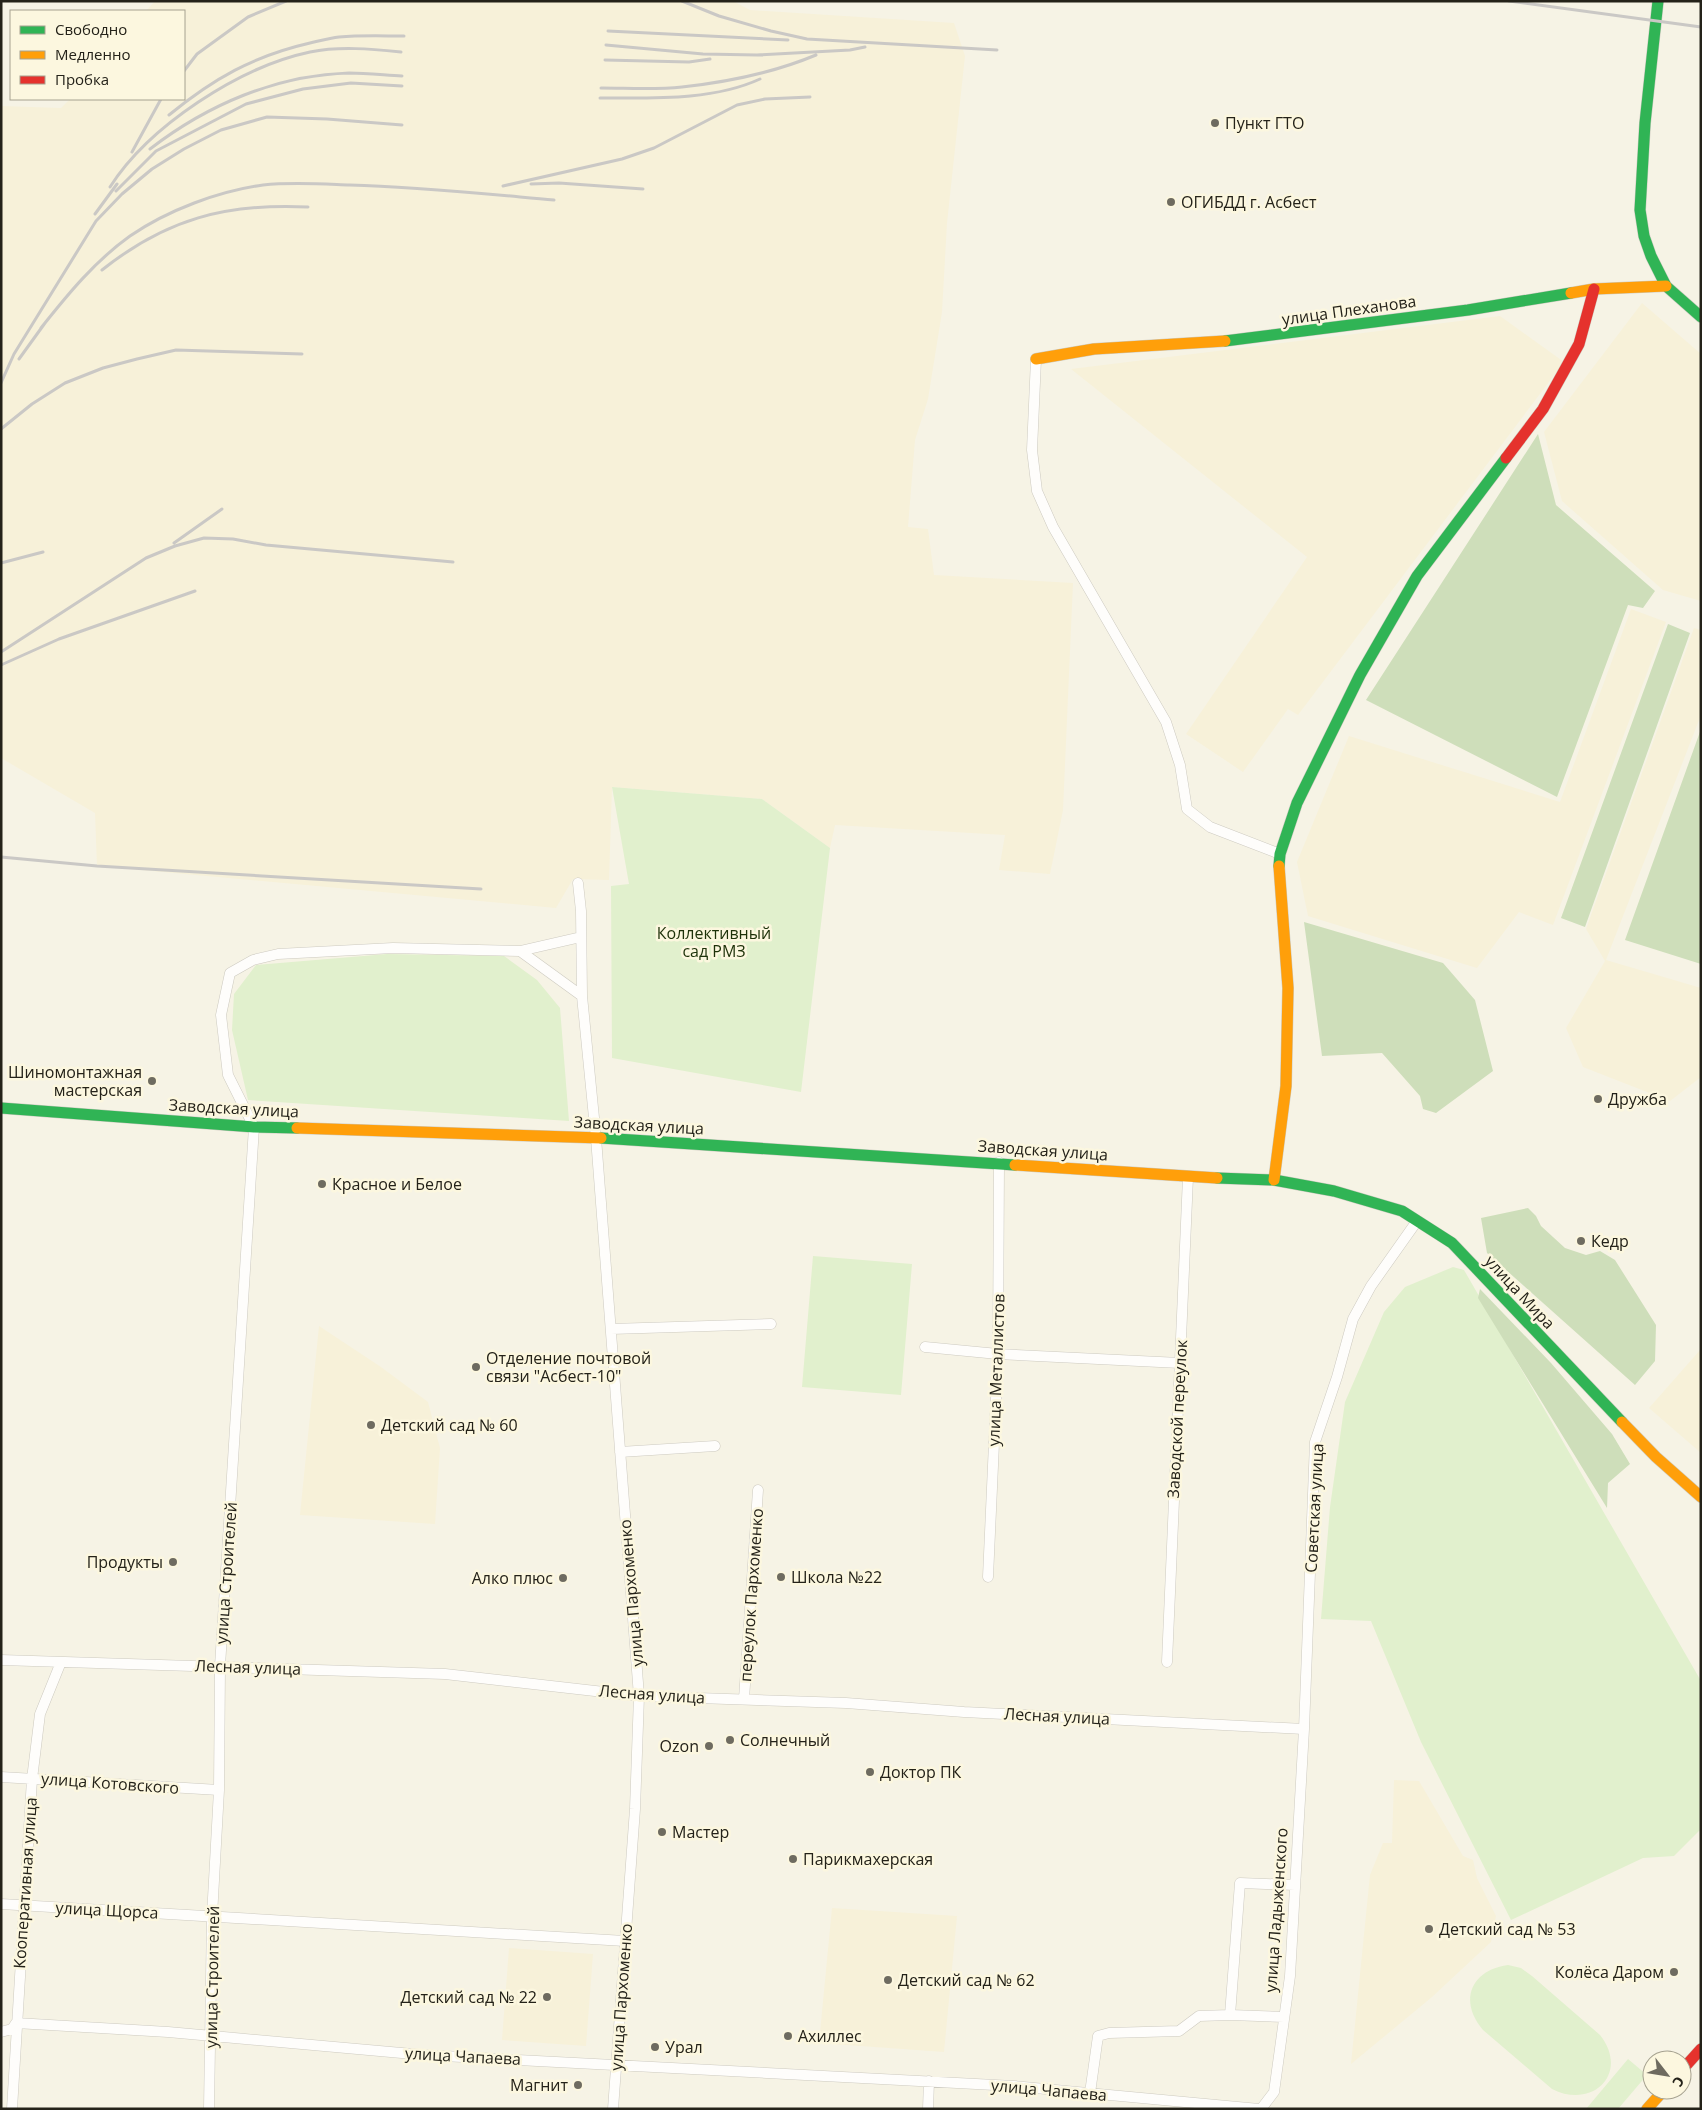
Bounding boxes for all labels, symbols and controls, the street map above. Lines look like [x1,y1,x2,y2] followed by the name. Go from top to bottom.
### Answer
[10,10,185,100] legend
[55,19,127,39] text: Свободно
[55,44,131,64] text: Медленно
[55,69,109,89] text: Пробка
[1225,112,1304,134] place label: Пункт ГТО
[1209,117,1221,129] marker: Пункт ГТО
[1181,191,1317,213] place label: ОГИБДД г. Асбест
[1165,196,1177,208] marker: ОГИБДД г. Асбест
[1280,290,1418,330] street label: улица Плеханова
[657,922,771,962] park label: Коллективный сад РМЗ
[8,1061,142,1101] place label: Шиномонтажная мастерская
[146,1075,158,1087] marker: Шиномонтажная мастерская
[1608,1088,1667,1110] place label: Дружба
[1592,1093,1604,1105] marker: Дружба
[168,1094,300,1122] street label: Заводская улица
[573,1111,705,1139] street label: Заводская улица
[977,1134,1109,1166] street label: Заводская улица
[332,1173,462,1195] place label: Красное и Белое
[316,1178,328,1190] marker: Красное и Белое
[1591,1230,1629,1252] place label: Кедр
[1575,1235,1587,1247] marker: Кедр
[1480,1250,1560,1334] street label: улица Мира
[982,1293,1010,1447] street label: улица Металлистов
[1162,1338,1192,1499] street label: Заводской переулок
[486,1347,651,1387] place label: Отделение почтовой связи "Асбест-10"
[470,1361,482,1373] marker: Отделение почтовой связи "Асбест-10"
[381,1414,518,1436] place label: Детский сад № 60
[365,1419,377,1431] marker: Детский сад № 60
[1300,1443,1328,1573] street label: Советская улица
[210,1501,242,1645] street label: улица Строителей
[734,1507,768,1683] street label: переулок Пархоменко
[614,1519,648,1667] street label: улица Пархоменко
[87,1551,163,1573] place label: Продукты
[167,1556,179,1568] marker: Продукты
[791,1566,882,1588] place label: Школа №22
[472,1567,553,1589] place label: Алко плюс
[775,1571,787,1583] marker: Школа №22
[557,1572,569,1584] marker: Алко плюс
[195,1654,301,1680] street label: Лесная улица
[598,1679,706,1709] street label: Лесная улица
[1003,1702,1111,1730] street label: Лесная улица
[740,1729,830,1751] place label: Солнечный
[724,1734,736,1746] marker: Солнечный
[660,1735,699,1757] place label: Ozon
[703,1740,715,1752] marker: Ozon
[880,1761,962,1783] place label: Доктор ПК
[864,1766,876,1778] marker: Доктор ПК
[40,1767,180,1799] street label: улица Котовского
[8,1797,42,1969] street label: Кооперативная улица
[672,1821,729,1843] place label: Мастер
[656,1826,668,1838] marker: Мастер
[1259,1827,1293,1993] street label: улица Ладыженского
[803,1848,933,1870] place label: Парикмахерская
[787,1853,799,1865] marker: Парикмахерская
[55,1896,159,1924] street label: улица Щорса
[200,1906,224,2048] street label: улица Строителей
[1439,1918,1576,1940] place label: Детский сад № 53
[605,1923,637,2071] street label: улица Пархоменко
[1423,1923,1435,1935] marker: Детский сад № 53
[1555,1961,1664,1983] place label: Колёса Даром
[1668,1966,1680,1978] marker: Колёса Даром
[898,1969,1035,1991] place label: Детский сад № 62
[882,1974,894,1986] marker: Детский сад № 62
[400,1986,537,2008] place label: Детский сад № 22
[541,1991,553,2003] marker: Детский сад № 22
[798,2025,862,2047] place label: Ахиллес
[782,2030,794,2042] marker: Ахиллес
[665,2036,703,2058] place label: Урал
[649,2041,661,2053] marker: Урал
[404,2042,522,2070] street label: улица Чапаева
[1642,2050,1692,2100] north arrow
[1668,2073,1689,2091] text: С
[510,2074,568,2096] place label: Магнит
[990,2074,1108,2106] street label: улица Чапаева
[572,2079,584,2091] marker: Магнит

